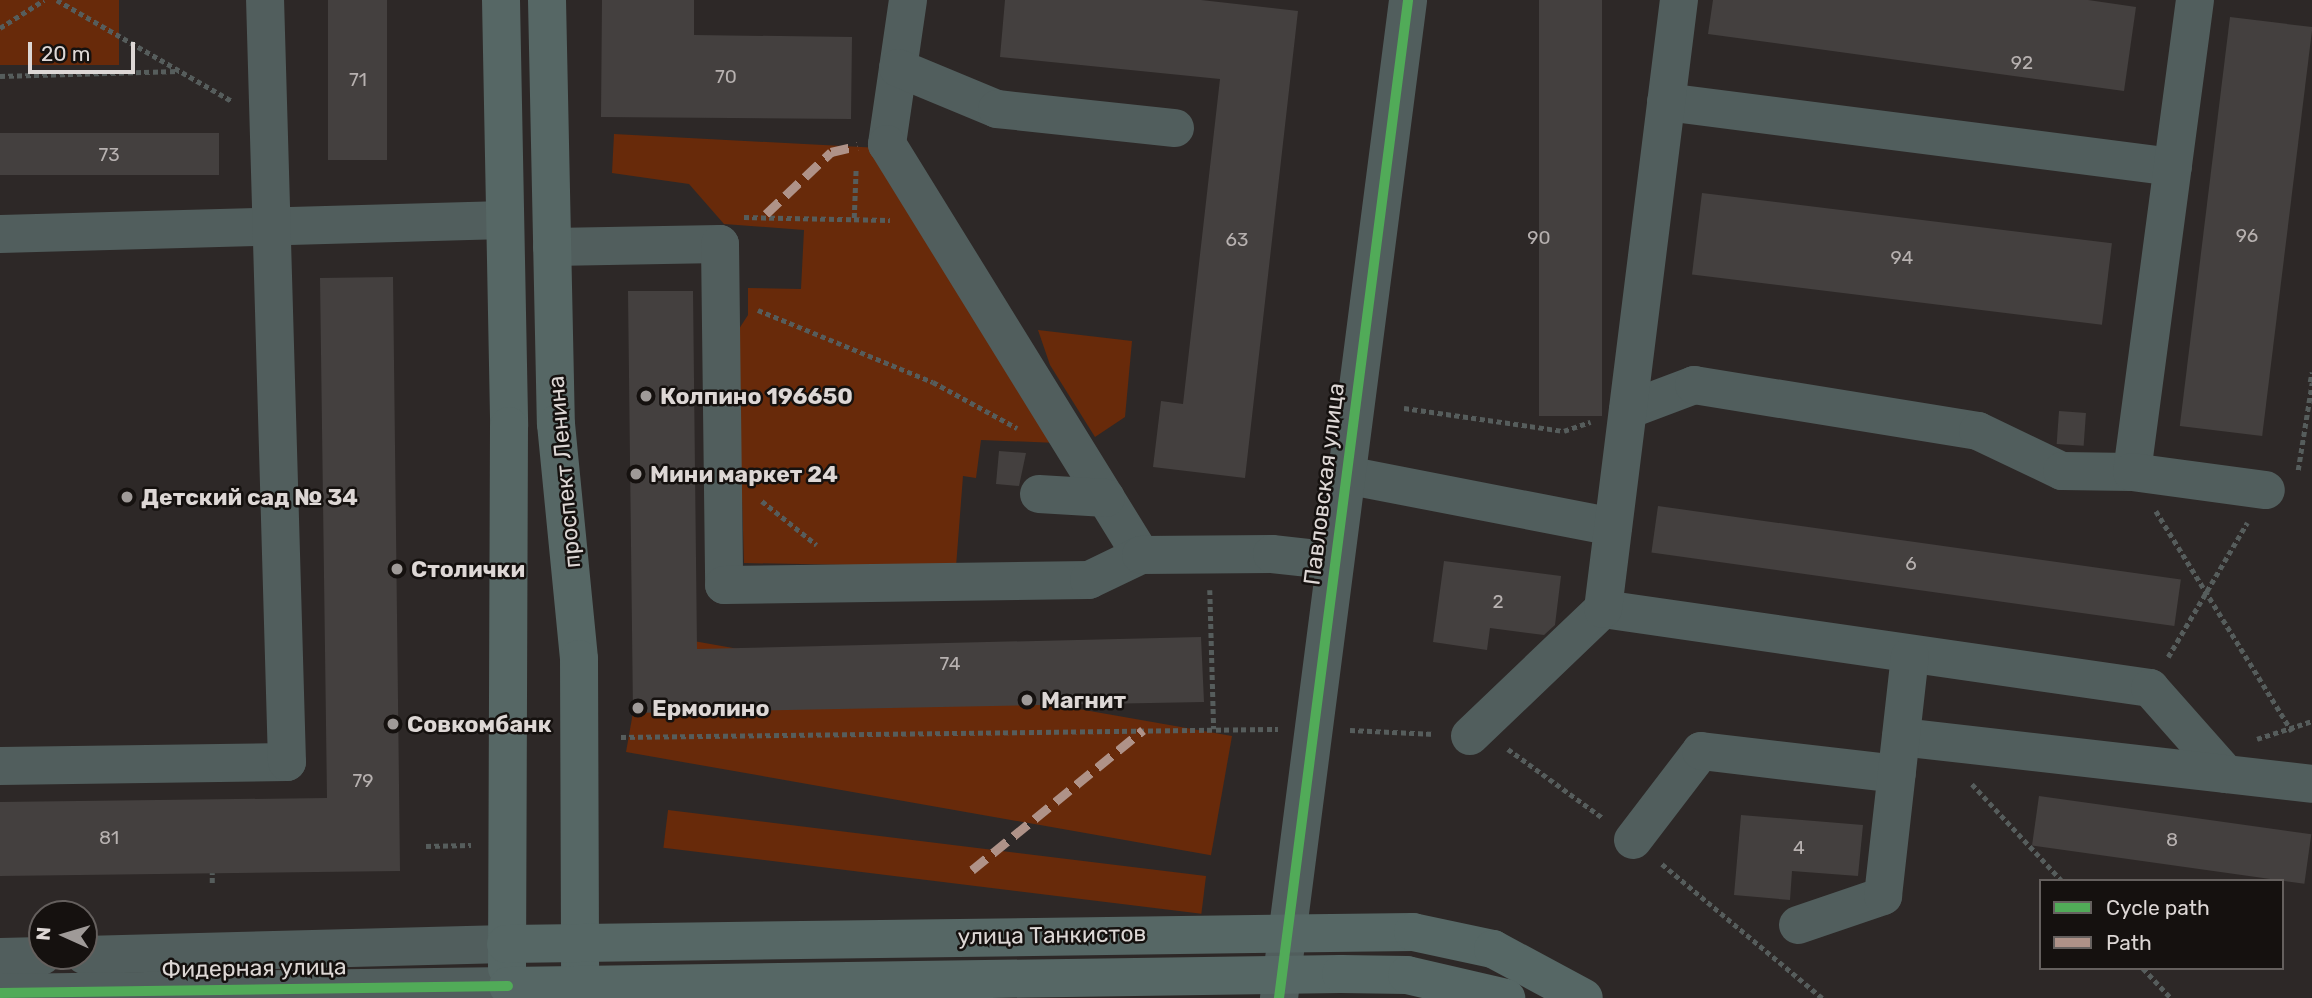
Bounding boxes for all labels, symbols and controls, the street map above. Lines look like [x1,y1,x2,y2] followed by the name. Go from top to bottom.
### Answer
[32,28,138,72] scale bar
[41,41,90,66] text: 20 m
[2011,52,2033,74] house number: 92
[715,66,737,88] house number: 70
[349,69,367,91] house number: 71
[98,144,120,166] house number: 73
[2236,225,2258,247] house number: 96
[1527,227,1551,249] house number: 90
[1226,229,1248,251] house number: 63
[1891,247,1913,269] house number: 94
[542,375,586,569] street label: проспект Ленина
[1298,381,1350,587] street label: Павловская улица
[660,382,853,410] place label: Колпино 196650
[638,388,654,404] marker: Колпино 196650
[650,460,838,488] place label: Мини маркет 24
[628,466,644,482] marker: Мини маркет 24
[141,483,358,511] place label: Детский сад № 34
[119,489,135,505] marker: Детский сад № 34
[1905,553,1917,575] house number: 6
[411,555,525,583] place label: Столички
[389,561,405,577] marker: Столички
[1492,591,1504,613] house number: 2
[940,653,960,675] house number: 74
[1041,686,1126,714] place label: Магнит
[1019,692,1035,708] marker: Магнит
[652,694,770,722] place label: Ермолино
[630,700,646,716] marker: Ермолино
[407,710,552,738] place label: Совкомбанк
[385,716,401,732] marker: Совкомбанк
[352,770,374,792] house number: 79
[99,827,119,849] house number: 81
[2166,829,2178,851] house number: 8
[1793,837,1805,859] house number: 4
[2039,879,2284,970] legend
[2106,895,2210,920] text: Cycle path
[28,900,98,970] north arrow
[957,920,1147,950] street label: улица Танкистов
[32,926,55,941] text: N
[2106,930,2152,955] text: Path
[161,953,347,983] street label: Фидерная улица

